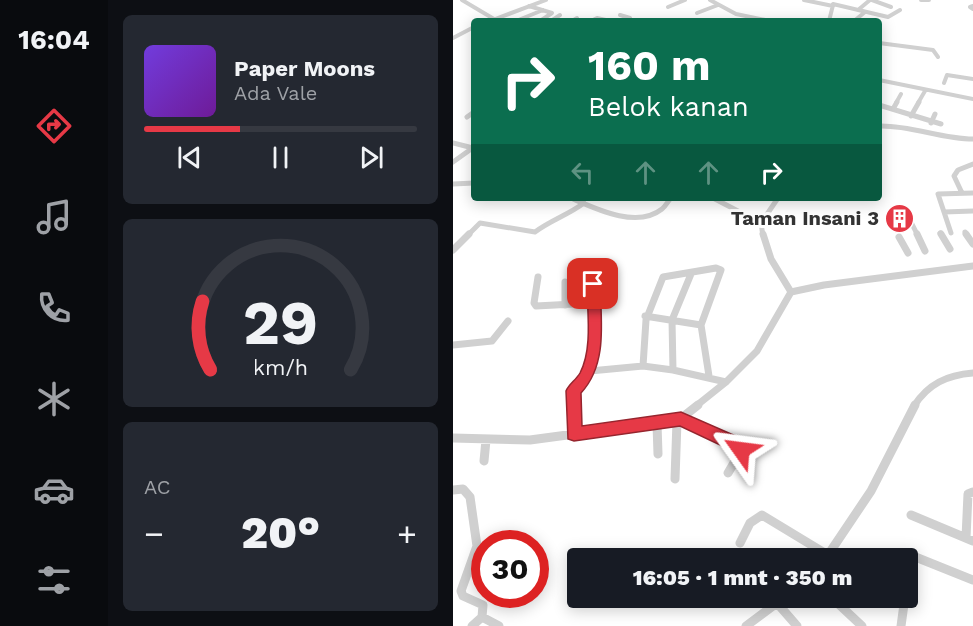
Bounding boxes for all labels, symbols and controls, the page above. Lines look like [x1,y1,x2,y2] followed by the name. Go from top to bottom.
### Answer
[18,24,90,56] text: 16:04
[588,41,711,90] text: 160 m
[489,42,567,120] icon: right
[234,56,375,81] text: Paper Moons
[234,81,317,105] text: Ada Vale
[588,91,749,123] text: Belok kanan
[33,105,75,147] icon: directions
[173,141,206,174] icon: previous
[264,141,297,174] icon: pause
[355,141,388,174] icon: next
[566,156,599,189] icon: left
[629,156,662,189] icon: ahead
[692,156,725,189] icon: ahead
[755,156,788,189] icon: right
[33,196,75,238] icon: music
[884,202,916,234] building icon: Taman Insani 3
[731,206,879,230] place label: Taman Insani 3
[567,258,618,309] pin
[576,267,609,300] icon: arrive
[243,286,318,359] text: 29
[33,287,75,329] icon: phone
[253,355,308,380] text: km/h
[33,378,75,420] icon: climate
[709,418,773,482] position arrow
[33,469,75,511] icon: car
[144,475,170,499] text: AC
[241,506,320,559] text: 20°
[144,514,164,553] text: −
[397,514,417,553] text: +
[471,530,549,608] speed limit sign: 30
[33,559,75,601] icon: filters
[633,565,852,590] text: 16:05 · 1 mnt · 350 m

